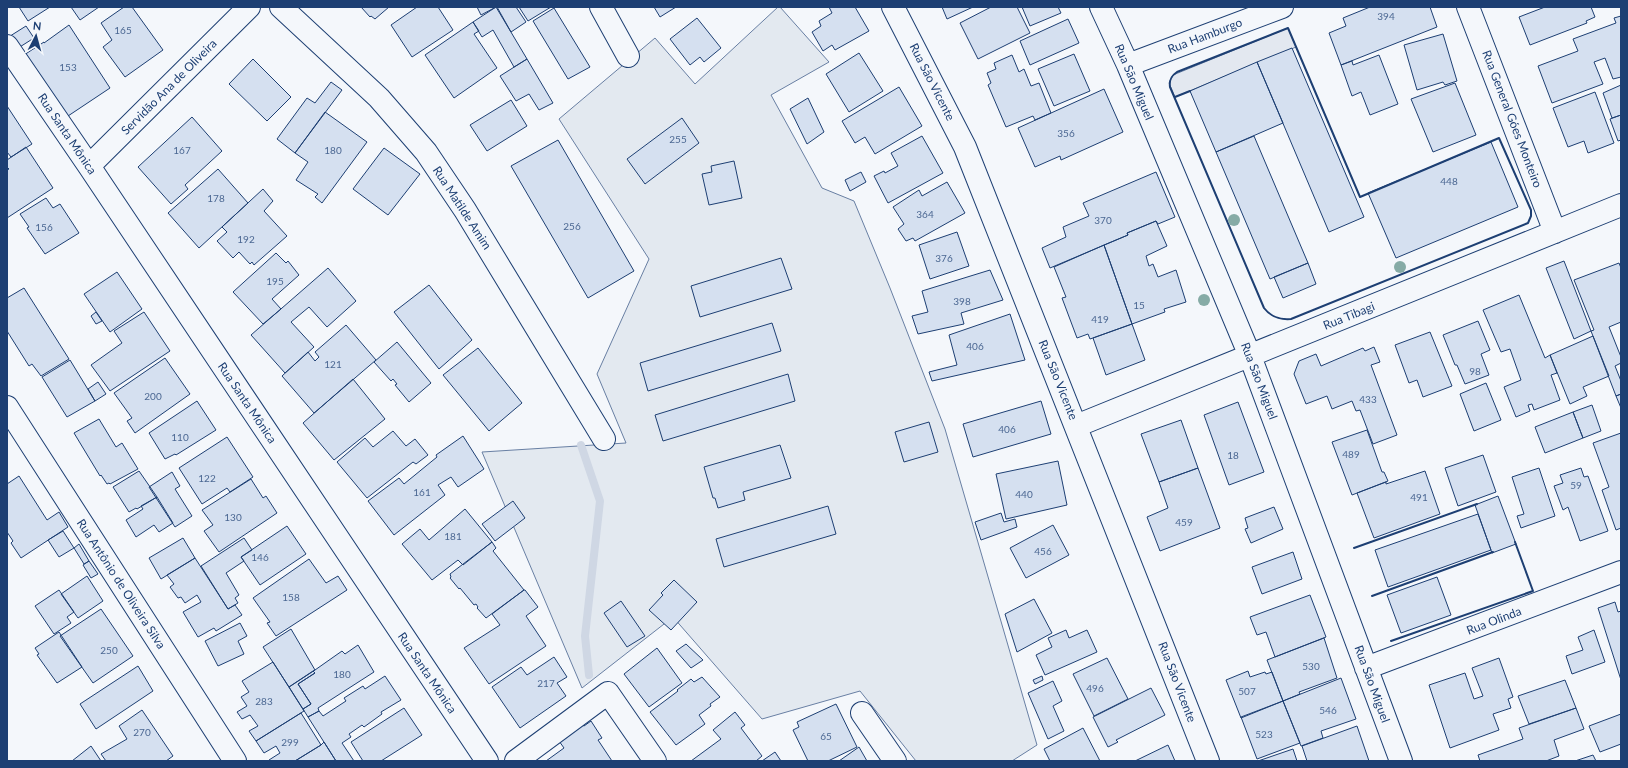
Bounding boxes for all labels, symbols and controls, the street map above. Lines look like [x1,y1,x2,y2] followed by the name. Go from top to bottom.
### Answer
[1377,10,1395,22] house number: 394
[1166,14,1244,57] street label: Rua Hamburgo
[16,16,56,56] north arrow
[32,19,42,32] text: N
[114,24,132,36] house number: 165
[118,36,220,138] street label: Servidão Ana de Oliveira
[906,40,958,123] street label: Rua São Vicente
[1112,41,1157,122] street label: Rua São Miguel
[1479,48,1546,190] street label: Rua General Góes Monteiro
[59,61,77,73] house number: 153
[35,90,100,177] street label: Rua Santa Mônica
[1057,127,1075,139] house number: 356
[669,133,687,145] house number: 255
[173,144,191,156] house number: 167
[324,144,342,156] house number: 180
[430,163,495,252] street label: Rua Matilde Amim
[1440,175,1458,187] house number: 448
[207,192,225,204] house number: 178
[916,208,934,220] house number: 364
[1094,214,1112,226] house number: 370
[563,220,581,232] house number: 256
[35,221,53,233] house number: 156
[237,233,255,245] house number: 192
[935,252,953,264] house number: 376
[266,275,284,287] house number: 195
[953,295,971,307] house number: 398
[1321,298,1377,333] street label: Rua Tibagi
[1133,299,1145,311] house number: 15
[1091,313,1109,325] house number: 419
[1036,338,1081,422] street label: Rua São Vicente
[966,340,984,352] house number: 406
[1238,340,1281,421] street label: Rua São Miguel
[324,358,342,370] house number: 121
[215,359,280,446] street label: Rua Santa Mônica
[1469,365,1481,377] house number: 98
[144,390,162,402] house number: 200
[1359,393,1377,405] house number: 433
[998,423,1016,435] house number: 406
[171,431,189,443] house number: 110
[1342,448,1360,460] house number: 489
[1227,449,1239,461] house number: 18
[198,472,216,484] house number: 122
[1570,479,1582,491] house number: 59
[413,486,431,498] house number: 161
[1015,488,1033,500] house number: 440
[1410,491,1428,503] house number: 491
[224,511,242,523] house number: 130
[74,516,169,652] street label: Rua Antônio de Oliveira Silva
[1175,516,1193,528] house number: 459
[444,530,462,542] house number: 181
[1034,545,1052,557] house number: 456
[251,551,269,563] house number: 146
[282,591,300,603] house number: 158
[1464,603,1523,638] street label: Rua Olinda
[395,629,460,716] street label: Rua Santa Mônica
[1155,639,1200,724] street label: Rua São Vicente
[1352,643,1393,725] street label: Rua São Miguel
[100,644,118,656] house number: 250
[1302,660,1320,672] house number: 530
[333,668,351,680] house number: 180
[537,677,555,689] house number: 217
[1086,682,1104,694] house number: 496
[1238,685,1256,697] house number: 507
[255,695,273,707] house number: 283
[1319,704,1337,716] house number: 546
[133,726,151,738] house number: 270
[1255,728,1273,740] house number: 523
[820,730,832,742] house number: 65
[281,736,299,748] house number: 299

